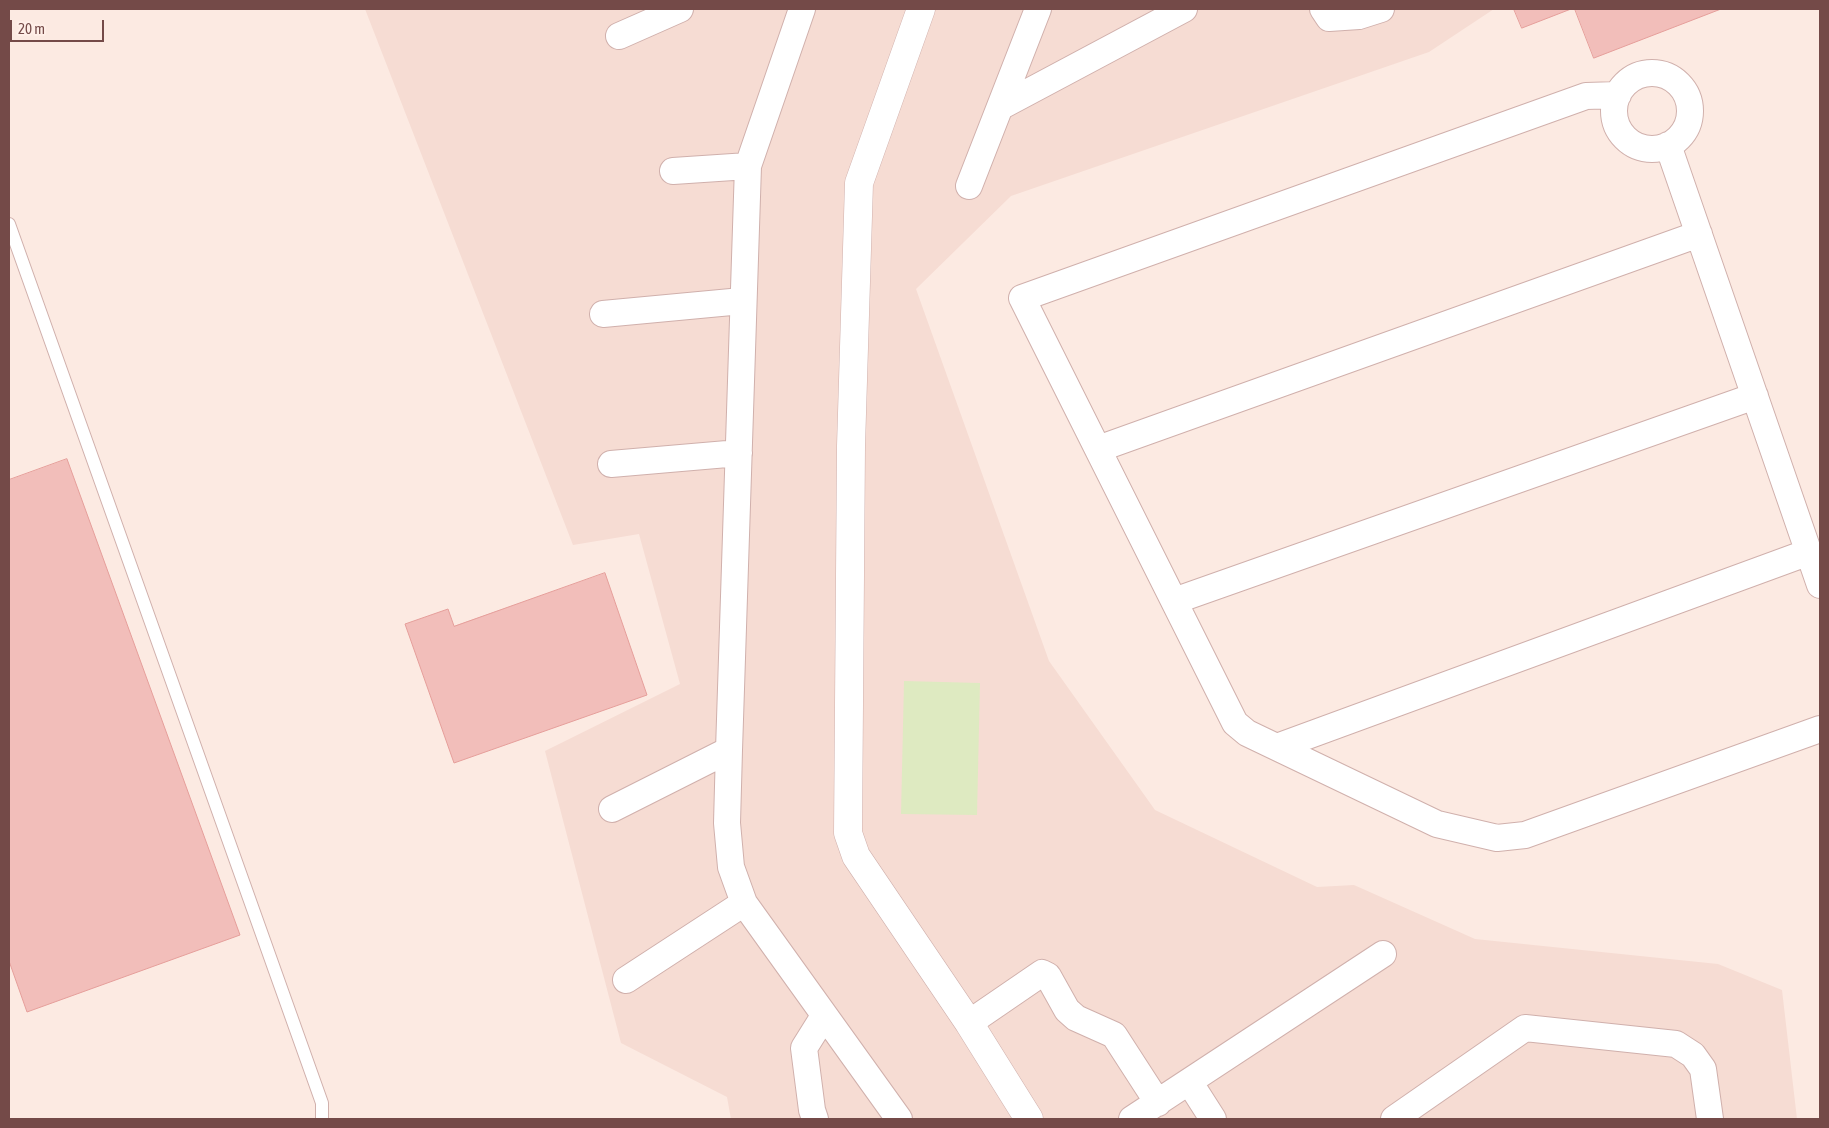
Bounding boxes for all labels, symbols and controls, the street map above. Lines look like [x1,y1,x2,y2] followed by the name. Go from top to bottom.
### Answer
[12,10,106,42] scale bar
[18,20,45,37] text: 20 m

